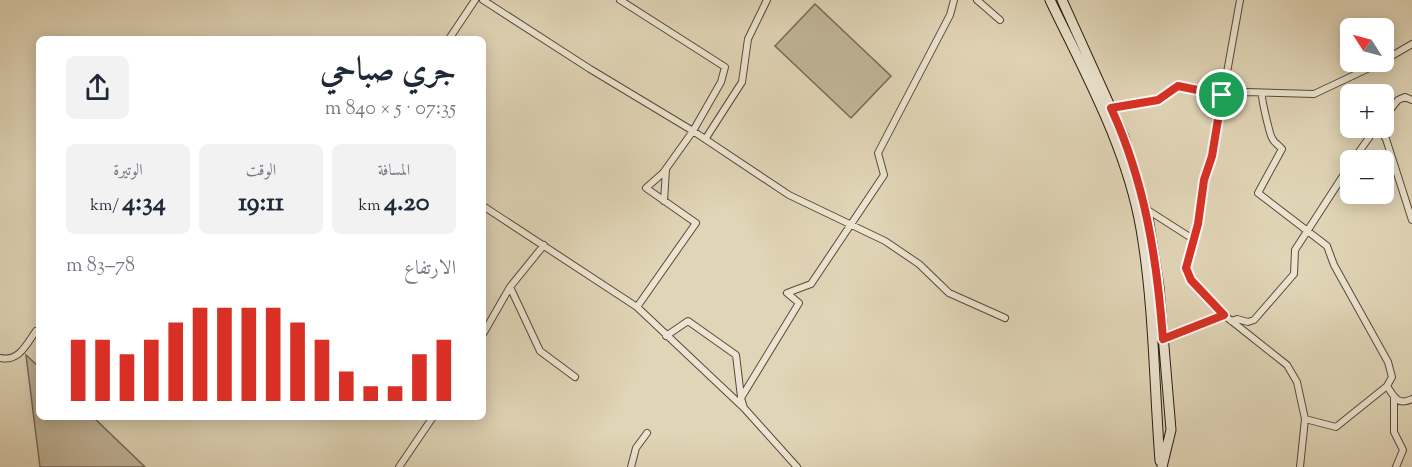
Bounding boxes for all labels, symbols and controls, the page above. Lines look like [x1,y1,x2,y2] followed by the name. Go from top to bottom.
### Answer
[1340,18,1394,72] north arrow
[1340,18,1394,204] map controls
[320,48,456,96] text: جري صباحي
[66,56,129,119] button: share
[1196,69,1247,120] pin
[1205,78,1238,111] icon: arrive
[1340,84,1394,138] button: +
[325,95,456,124] text: 07:35 · 5 × 840 m
[1340,150,1394,204] button: −
[113,160,143,183] text: الوتيرة
[246,160,276,183] text: الوقت
[378,160,410,183] text: المسافة
[122,185,166,222] text: 4:34
[238,185,284,222] text: 19:11
[384,185,429,222] text: 4.20
[90,195,122,218] text: /km
[359,195,384,218] text: km
[66,252,135,281] text: 78–83 m
[404,255,456,284] text: الارتفاع

